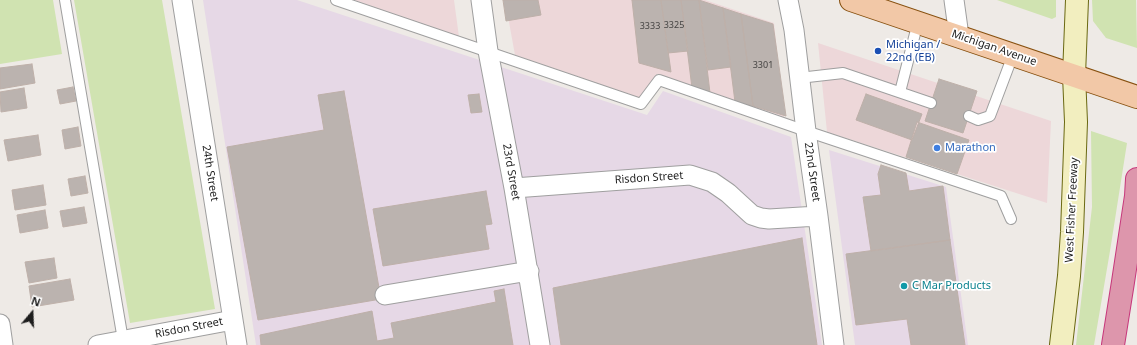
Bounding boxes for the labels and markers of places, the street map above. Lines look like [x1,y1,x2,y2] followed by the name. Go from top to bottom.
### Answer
[886,38,940,64] place label: Michigan / 22nd (EB)
[873,46,883,56] marker: Michigan / 22nd (EB)
[945,141,996,155] place label: Marathon
[932,143,942,153] marker: Marathon
[912,279,991,293] place label: C Mar Products
[899,281,909,291] marker: C Mar Products

